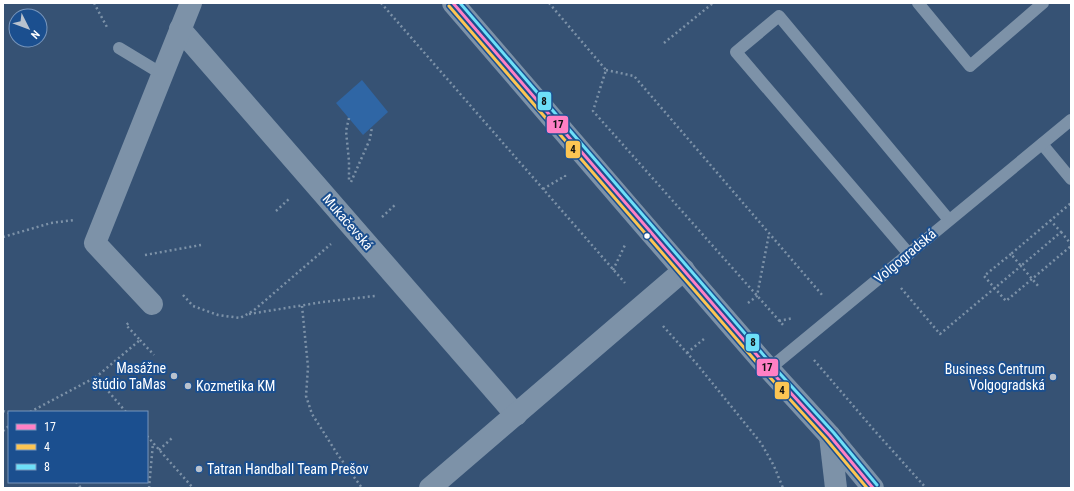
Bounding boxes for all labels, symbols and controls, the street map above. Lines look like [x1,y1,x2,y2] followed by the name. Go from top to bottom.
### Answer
[8,8,48,48] north arrow
[28,27,42,41] text: N
[537,91,552,111] line badge: 8
[541,95,547,108] text: 8
[546,115,569,134] line badge: 17
[552,118,564,131] text: 17
[565,140,581,159] line badge: 4
[570,143,576,156] text: 4
[319,191,377,253] street label: Mukačevská
[871,226,939,286] street label: Volgogradská
[642,231,652,241] unlabelled marker
[745,333,760,352] line badge: 8
[750,336,756,349] text: 8
[756,358,779,377] line badge: 17
[92,360,166,392] place label: Masážne štúdio TaMas
[761,361,773,374] text: 17
[945,361,1045,393] place label: Business Centrum Volgogradská
[169,371,179,381] marker: Masážne štúdio TaMas
[1048,372,1058,382] marker: Business Centrum Volgogradská
[196,378,275,394] place label: Kozmetika KM
[183,381,193,391] marker: Kozmetika KM
[774,381,790,400] line badge: 4
[779,384,785,397] text: 4
[8,411,148,483] legend
[44,420,56,434] text: 17
[44,440,50,454] text: 4
[44,460,50,474] text: 8
[207,461,369,477] place label: Tatran Handball Team Prešov
[194,464,204,474] marker: Tatran Handball Team Prešov

